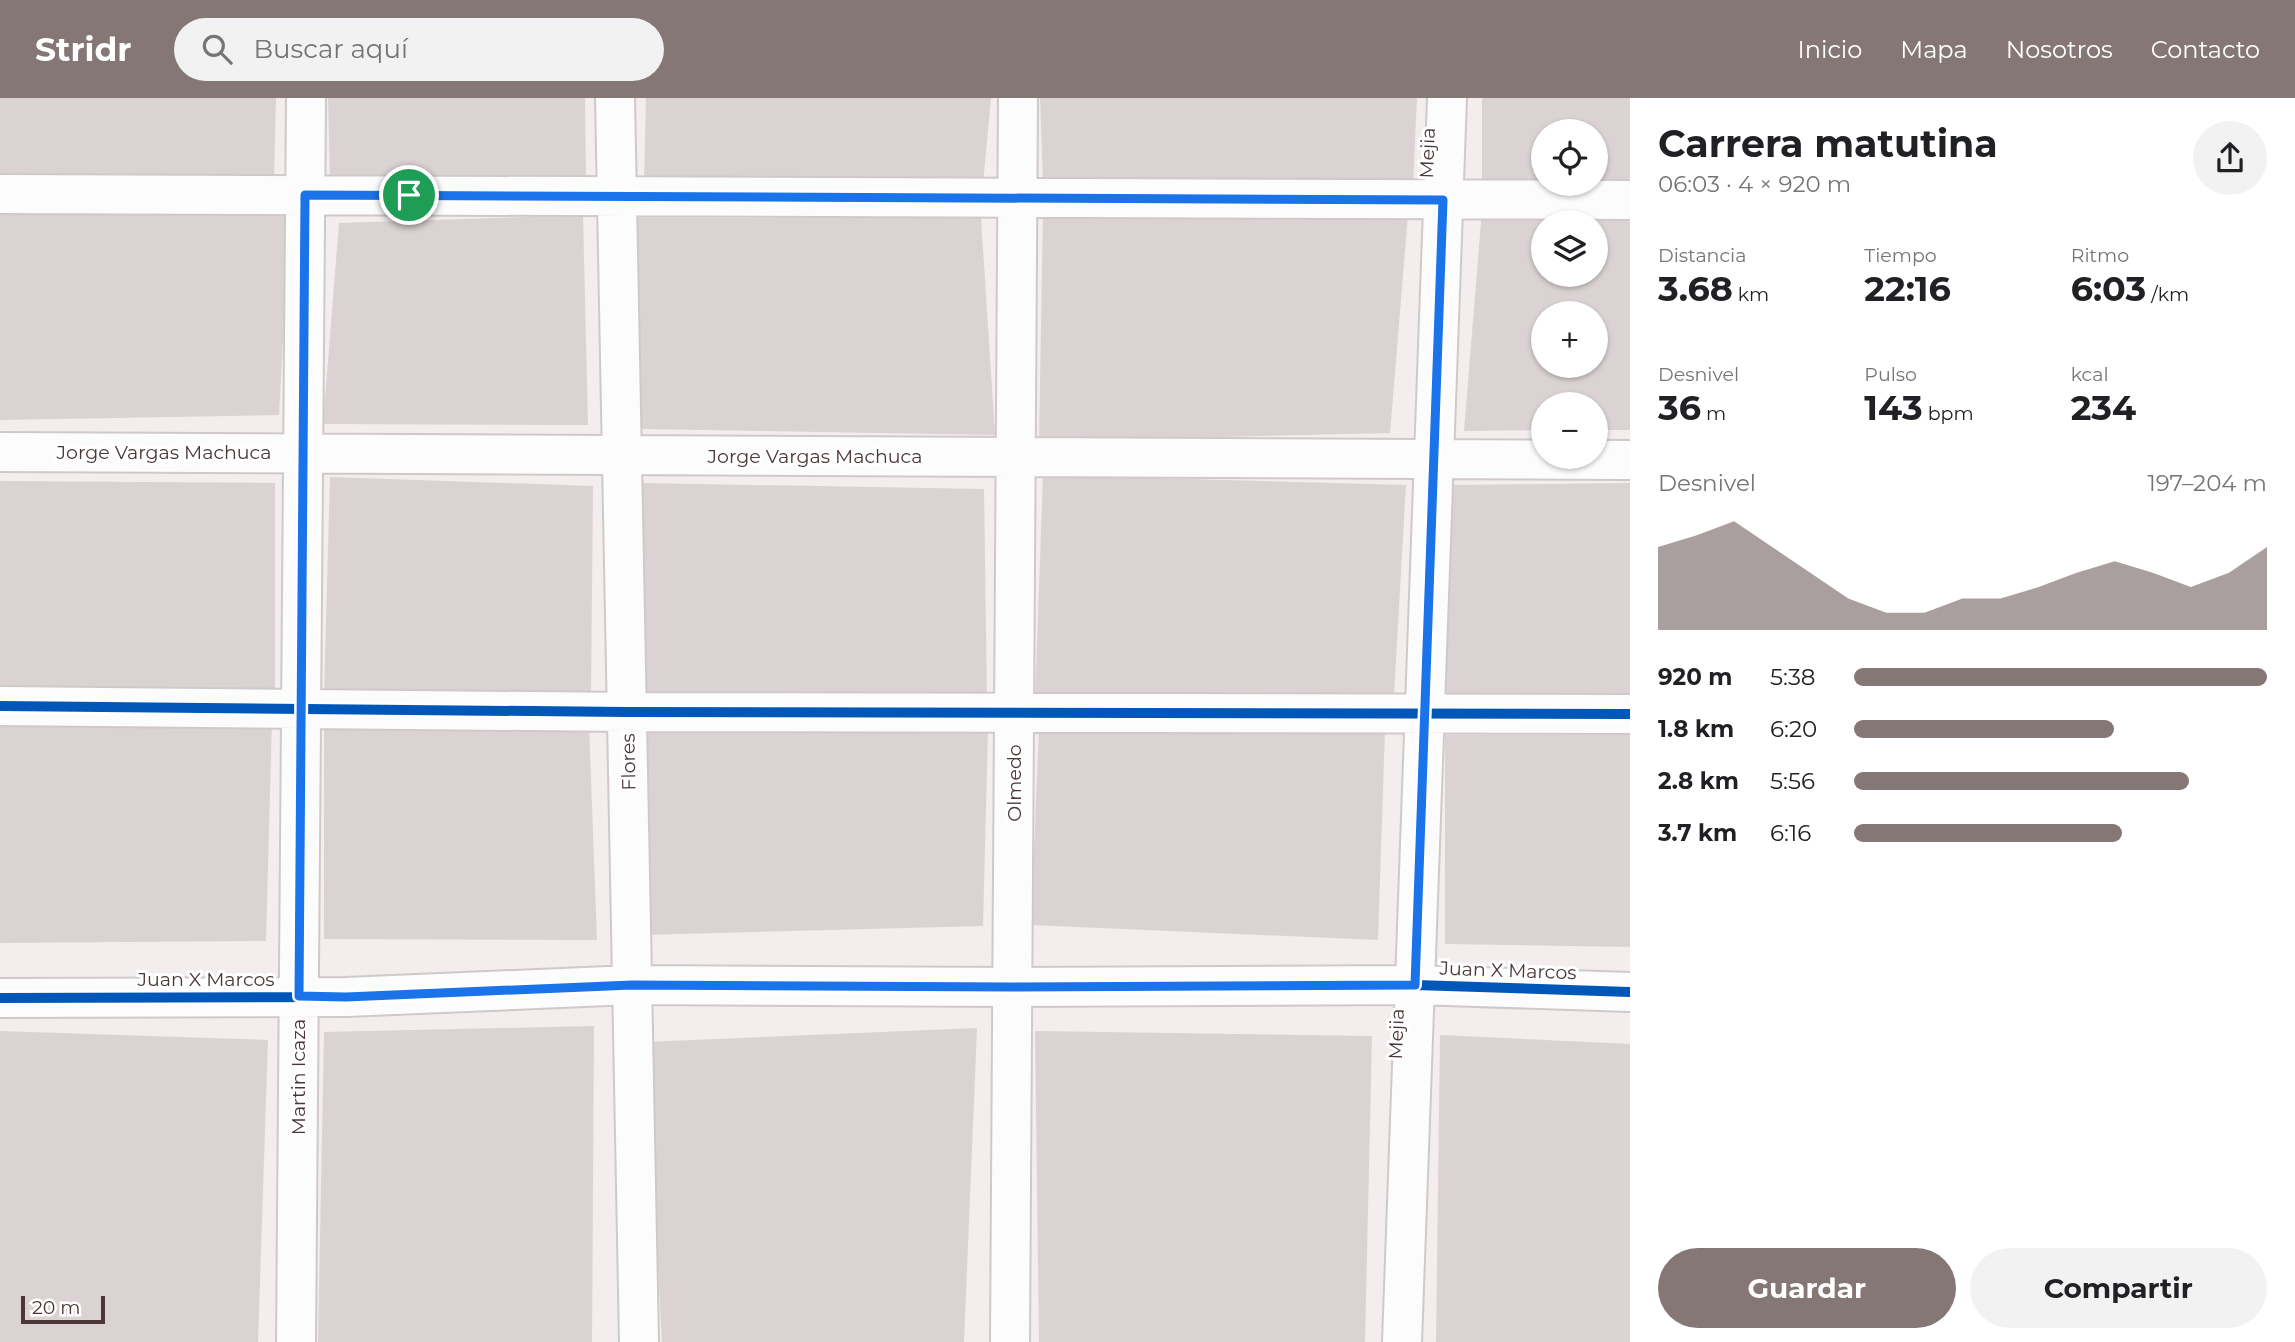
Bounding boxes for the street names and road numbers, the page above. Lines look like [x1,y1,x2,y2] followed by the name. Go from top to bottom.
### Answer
[1415,127,1440,179] street label: Mejia
[56,441,271,464] street label: Jorge Vargas Machuca
[707,445,922,468] street label: Jorge Vargas Machuca
[617,733,640,791] street label: Flores
[1003,744,1026,822] street label: Olmedo
[1438,957,1577,984] street label: Juan X Marcos
[136,968,275,991] street label: Juan X Marcos
[1384,1008,1409,1060] street label: Mejia
[287,1019,310,1135] street label: Martin Icaza

